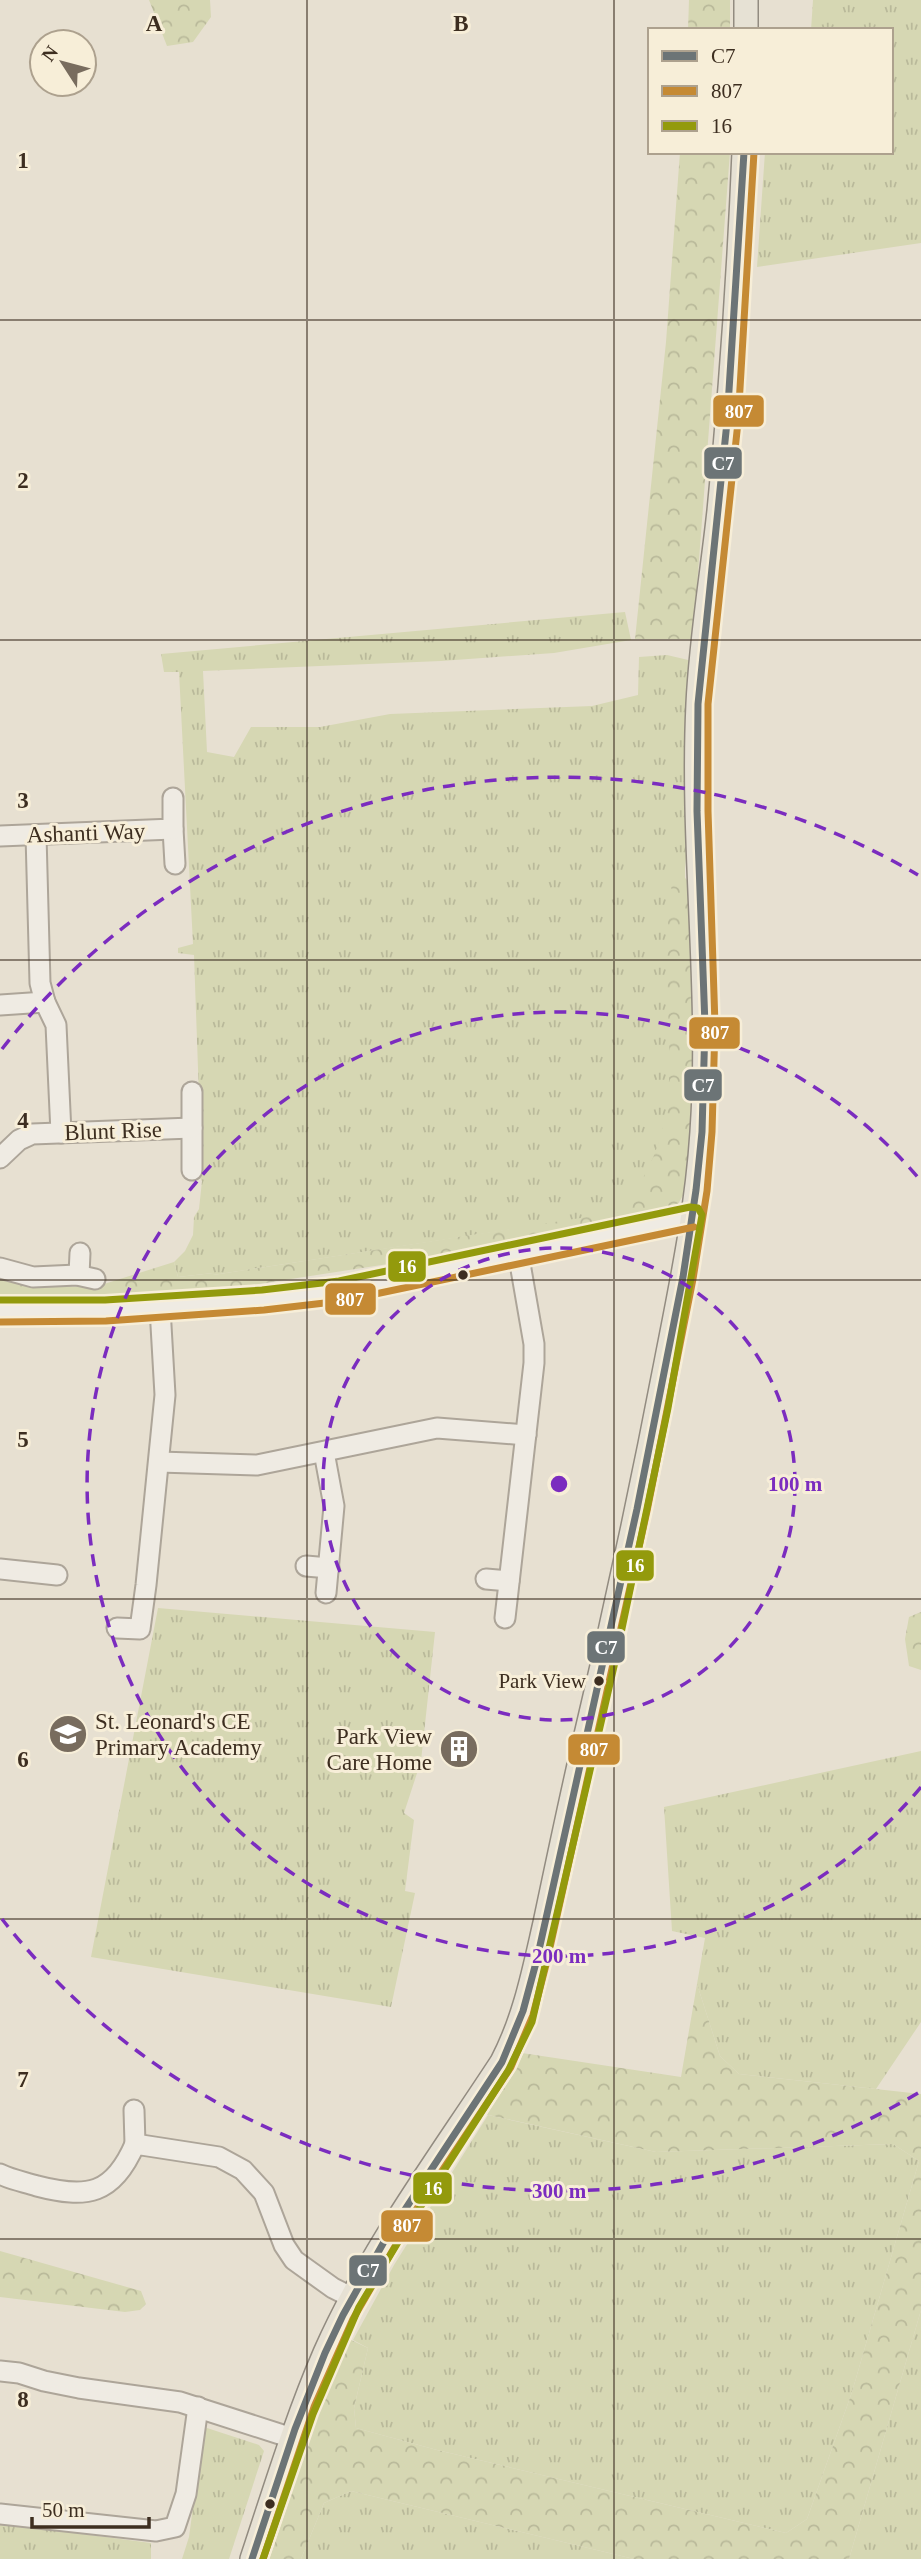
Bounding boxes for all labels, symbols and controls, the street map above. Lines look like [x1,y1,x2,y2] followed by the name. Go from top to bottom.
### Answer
[146,11,163,36] text: A
[453,11,469,36] text: B
[28,28,98,98] north arrow
[648,28,893,154] legend
[37,41,62,65] text: N
[711,44,736,68] text: C7
[711,79,743,103] text: 807
[711,114,732,138] text: 16
[17,148,29,173] text: 1
[712,394,765,428] line badge: 807
[725,401,754,422] text: 807
[703,446,743,480] line badge: C7
[711,453,735,474] text: C7
[17,468,29,493] text: 2
[17,788,29,813] text: 3
[26,818,146,848] street label: Ashanti Way
[688,1016,741,1050] line badge: 807
[701,1022,730,1043] text: 807
[683,1068,723,1102] line badge: C7
[691,1075,715,1096] text: C7
[17,1108,29,1133] text: 4
[64,1117,162,1145] street label: Blunt Rise
[387,1250,427,1283] line badge: 16
[398,1256,417,1277] text: 16
[456,1268,470,1282] unlabelled marker
[324,1282,377,1316] line badge: 807
[336,1289,365,1310] text: 807
[17,1427,29,1452] text: 5
[547,1472,571,1496] centre of rings
[768,1472,823,1496] text: 100 m
[615,1549,655,1582] line badge: 16
[626,1555,645,1576] text: 16
[586,1630,626,1664] line badge: C7
[594,1637,618,1658] text: C7
[498,1669,587,1693] place label: Park View
[592,1674,606,1688] marker: Park View
[95,1709,262,1760] place label: St. Leonard's CE Primary Academy
[47,1713,89,1755] school or university icon: St. Leonard's CE Primary Academy
[327,1724,432,1775] place label: Park View Care Home
[438,1728,480,1770] building icon: Park View Care Home
[567,1733,621,1766] line badge: 807
[580,1739,609,1760] text: 807
[17,1747,29,1772] text: 6
[532,1944,587,1968] text: 200 m
[17,2067,29,2092] text: 7
[412,2171,453,2205] line badge: 16
[424,2178,443,2199] text: 16
[532,2179,587,2203] text: 300 m
[380,2209,434,2243] line badge: 807
[393,2215,422,2236] text: 807
[348,2254,388,2287] line badge: C7
[356,2260,380,2281] text: C7
[17,2387,29,2412] text: 8
[32,2486,149,2530] scale bar
[263,2497,277,2511] unlabelled marker
[42,2498,85,2522] text: 50 m

